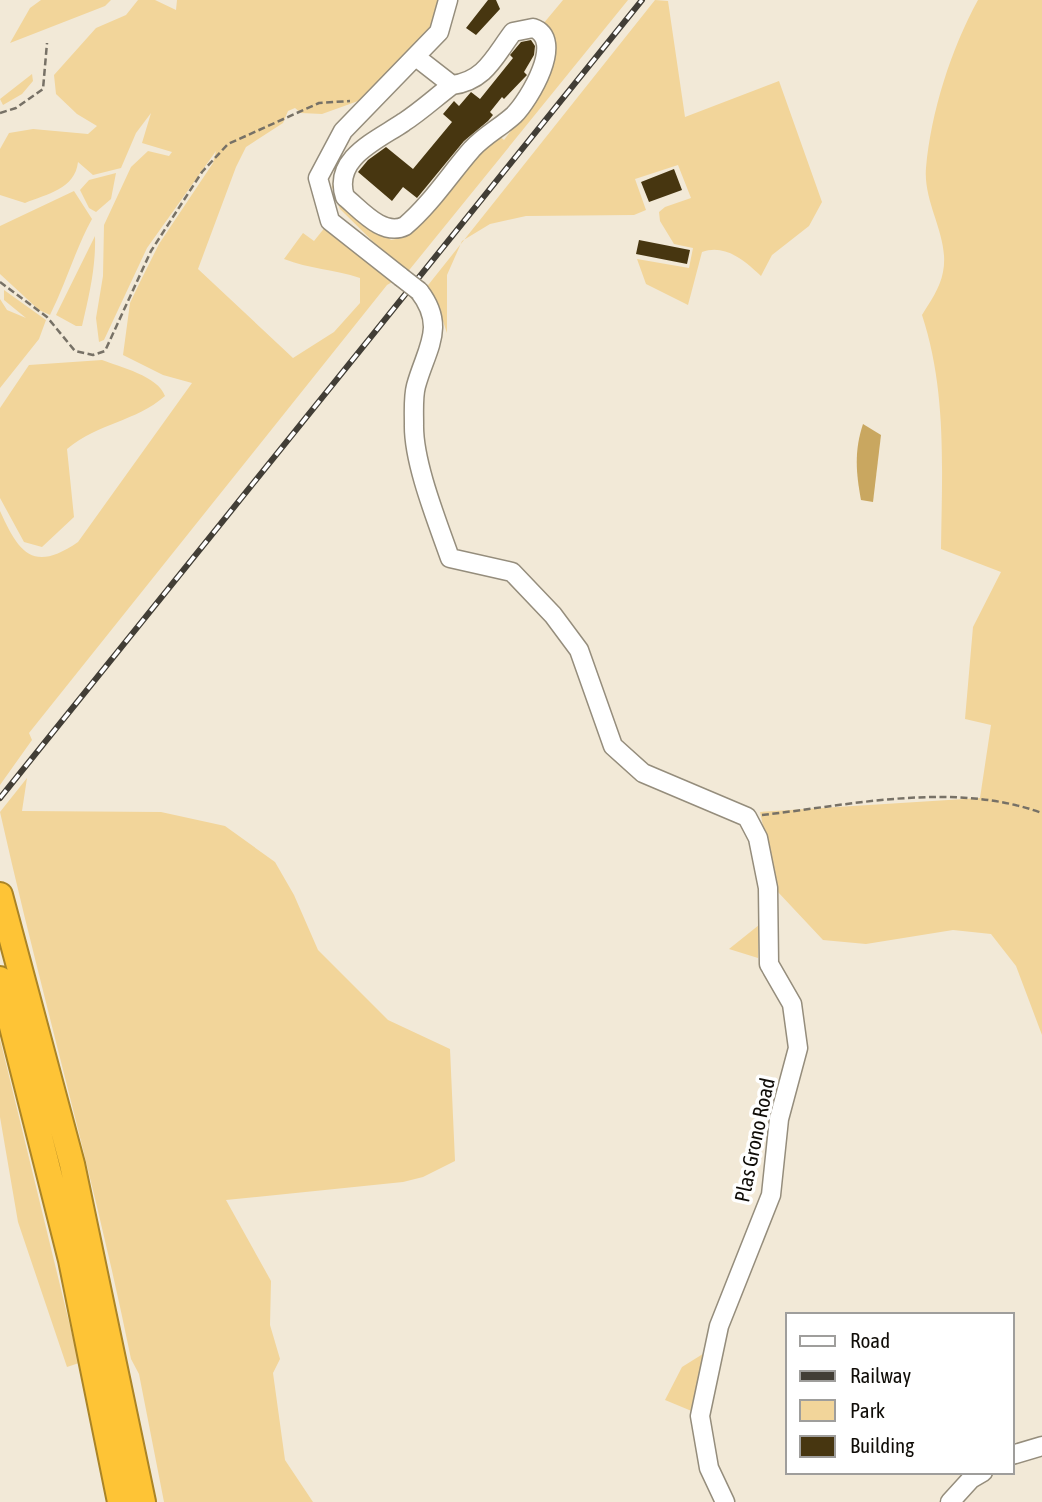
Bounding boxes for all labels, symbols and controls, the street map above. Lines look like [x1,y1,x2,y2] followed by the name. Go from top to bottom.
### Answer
[729,1076,779,1204] street label: Plas Grono Road
[786,1313,1014,1474] legend
[850,1328,890,1352] text: Road
[850,1363,912,1387] text: Railway
[850,1398,885,1422] text: Park
[850,1433,914,1457] text: Building

